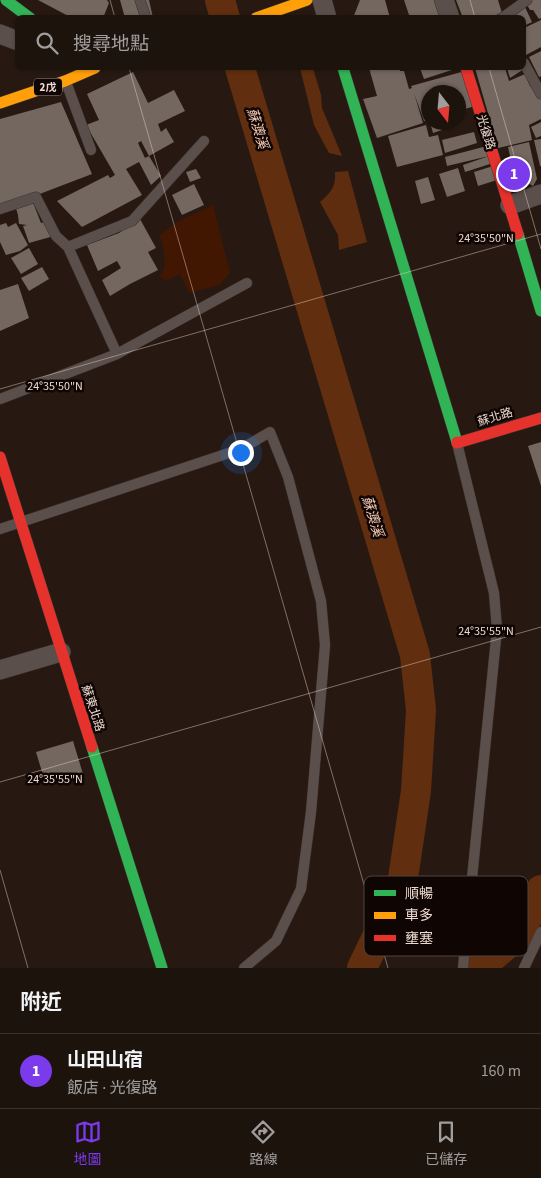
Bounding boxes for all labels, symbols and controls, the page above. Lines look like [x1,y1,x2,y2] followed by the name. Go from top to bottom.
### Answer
[15,15,526,70] search box
[33,29,61,57] icon: search
[73,31,149,58] text: 搜尋地點
[34,78,62,95] road number: 2戊
[421,85,466,130] north arrow
[241,105,273,153] water label: 蘇澳溪
[472,112,499,152] street label: 光復路
[498,155,530,193] pin: 1
[458,230,514,247] text: 24°35'50"N
[27,378,83,395] text: 24°35'50"N
[475,404,515,431] street label: 蘇北路
[228,440,254,466] your location
[356,493,388,541] water label: 蘇澳溪
[458,623,514,640] text: 24°35'55"N
[77,683,108,734] street label: 蘇東北路
[27,771,83,788] text: 24°35'55"N
[364,876,528,956] legend
[405,884,433,904] text: 順暢
[405,906,433,926] text: 車多
[405,929,433,949] text: 壅塞
[20,987,62,1017] text: 附近
[67,1047,143,1074] text: 山田山宿
[32,1060,40,1082] text: 1
[481,1060,521,1082] text: 160 m
[67,1077,157,1099] text: 飯店 · 光復路
[74,1118,102,1170] tab: 地圖
[249,1118,277,1170] tab: 路線
[425,1118,467,1170] tab: 已儲存

